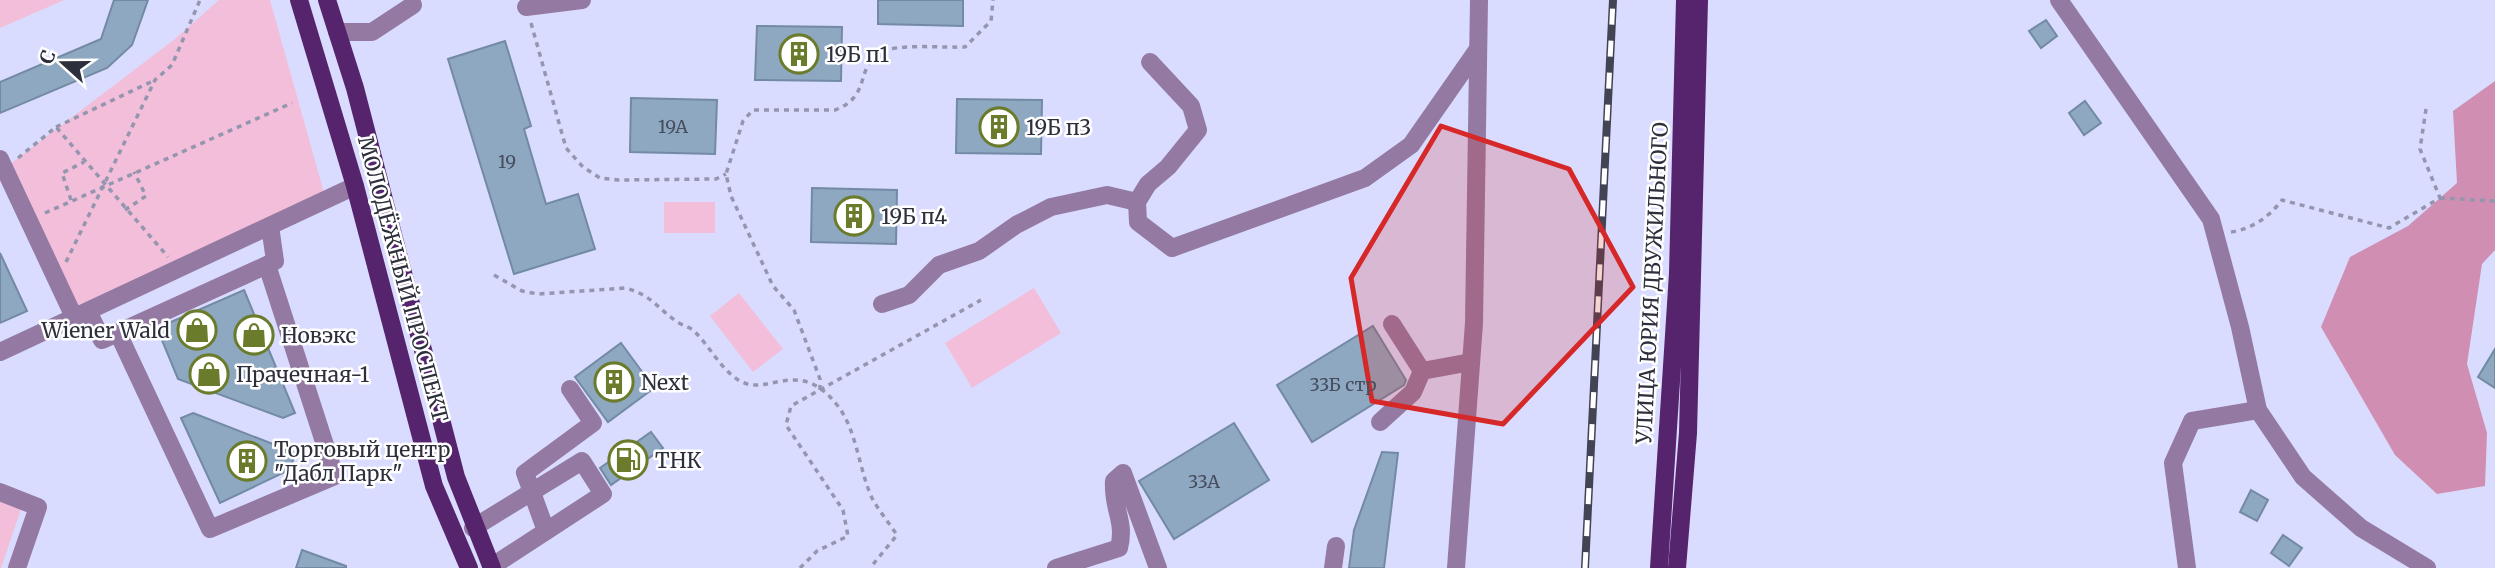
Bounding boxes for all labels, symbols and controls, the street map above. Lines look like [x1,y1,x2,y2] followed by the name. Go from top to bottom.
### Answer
[28,28,98,98] north arrow
[778,33,820,75] building icon: 19Б п1
[826,41,889,68] place label: 19Б п1
[34,47,61,67] text: С
[978,106,1020,148] building icon: 19Б п3
[1026,114,1091,141] place label: 19Б п3
[658,115,688,138] house number: 19А
[1630,121,1674,446] street label: УЛИЦА ЮРИЯ ДВУЖИЛЬНОГО
[352,133,454,425] street label: МОЛОДЁЖНЫЙ ПРОСПЕКТ
[498,150,516,173] house number: 19
[833,195,875,237] building icon: 19Б п4
[881,203,947,230] place label: 19Б п4
[176,309,218,351] shop icon: Wiener Wald
[233,314,275,356] shop icon: Новэкс
[41,317,170,344] place label: Wiener Wald
[281,322,356,349] place label: Новэкс
[188,353,230,395] shop icon: Прачечная-1
[236,361,369,388] place label: Прачечная-1
[593,361,635,403] building icon: Next
[641,369,689,396] place label: Next
[1310,373,1377,396] house number: 33Б стр
[274,436,450,487] place label: Торговый центр "Дабл Парк"
[607,439,649,481] fuel station icon: ТНК
[226,440,268,482] building icon: Торговый центр "Дабл Парк"
[655,447,701,474] place label: ТНК
[1188,470,1220,493] house number: 33А

